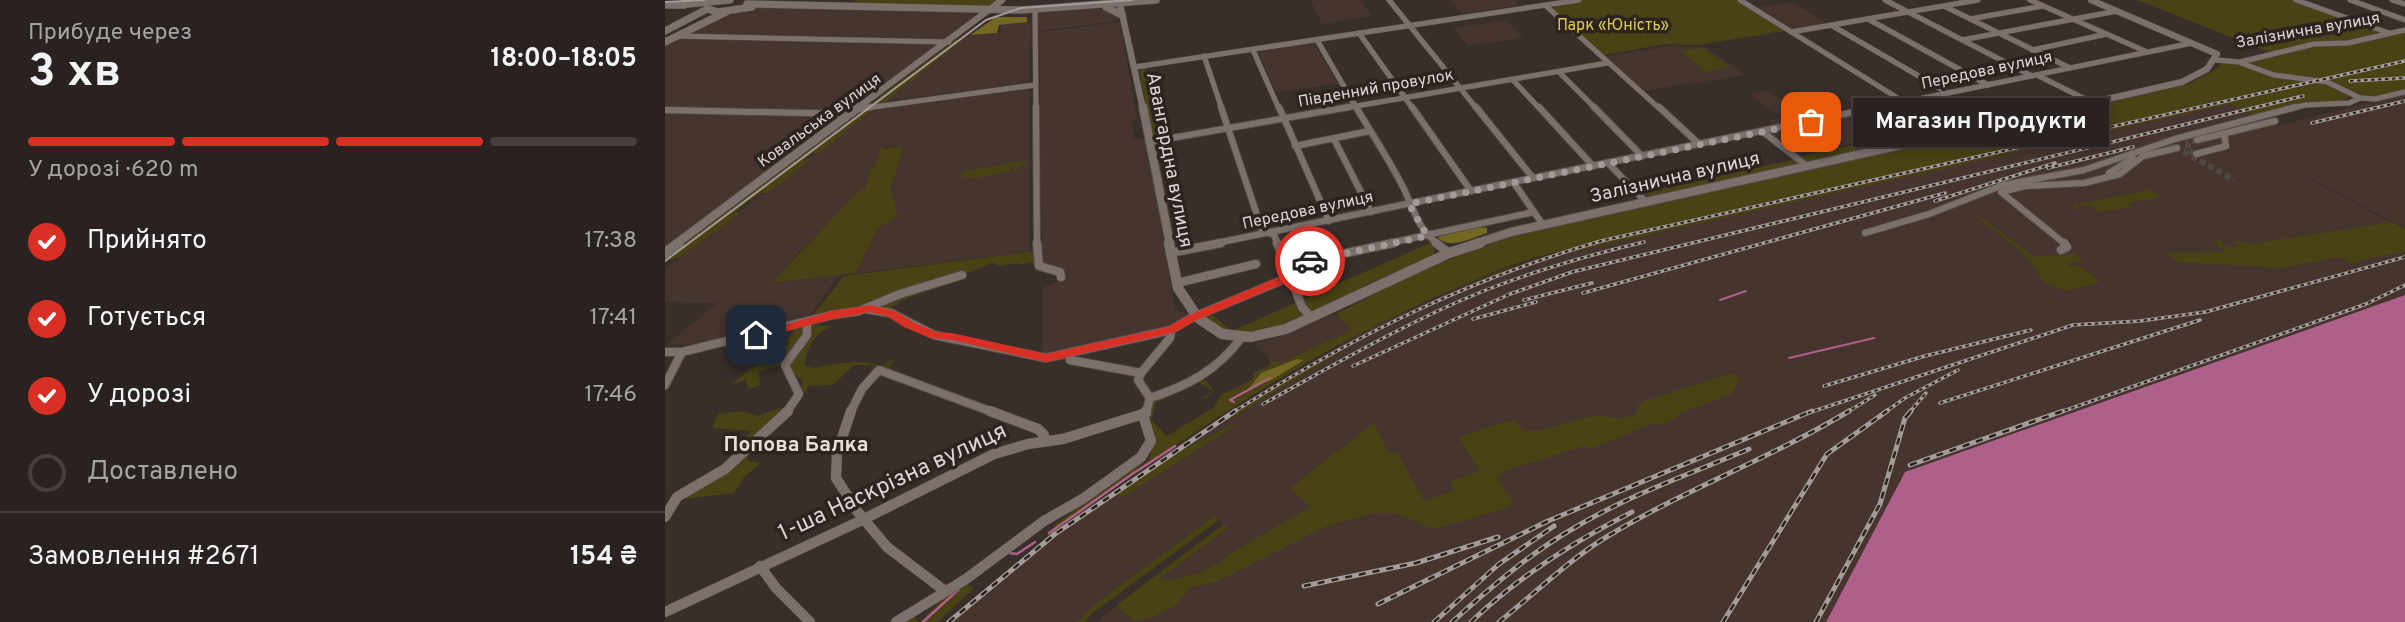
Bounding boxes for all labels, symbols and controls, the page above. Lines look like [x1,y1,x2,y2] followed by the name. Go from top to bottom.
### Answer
[2234,8,2382,54] street label: Залізнична вулиця
[1557,16,1669,36] park label: Парк «Юність»
[28,19,192,48] text: Прибуде через
[491,43,637,76] text: 18:00–18:05
[28,44,121,103] text: 3 хв
[1920,47,2054,95] street label: Передова вулиця
[1297,65,1455,113] street label: Південний провулок
[754,69,886,173] street label: Ковальська вулиця
[1140,70,1198,250] street label: Авангардна вулиця
[1781,92,1841,152] pin
[1853,97,2109,146] callout: Магазин Продукти
[1792,103,1830,141] icon: bag
[1875,108,2087,137] text: Магазин Продукти
[1588,147,1762,209] street label: Залізнична вулиця
[28,156,198,185] text: У дорозі · 620 m
[1241,187,1375,235] street label: Передова вулиця
[28,223,66,261] icon: check
[87,225,207,258] text: Прийнято
[1275,226,1345,296] courier
[584,227,637,256] text: 17:38
[1291,242,1329,280] icon: car
[28,300,66,338] icon: check
[87,302,206,335] text: Готується
[589,304,637,333] text: 17:41
[726,305,786,365] pin
[737,316,775,354] icon: home
[28,377,66,415] icon: check
[87,379,191,412] text: У дорозі
[584,381,637,410] text: 17:46
[774,417,1012,549] street label: 1-ша Наскрізна вулиця
[723,432,869,459] district label: Попова Балка
[87,456,238,489] text: Доставлено
[28,541,259,574] text: Замовлення #2671
[570,541,637,574] text: 154 ₴

